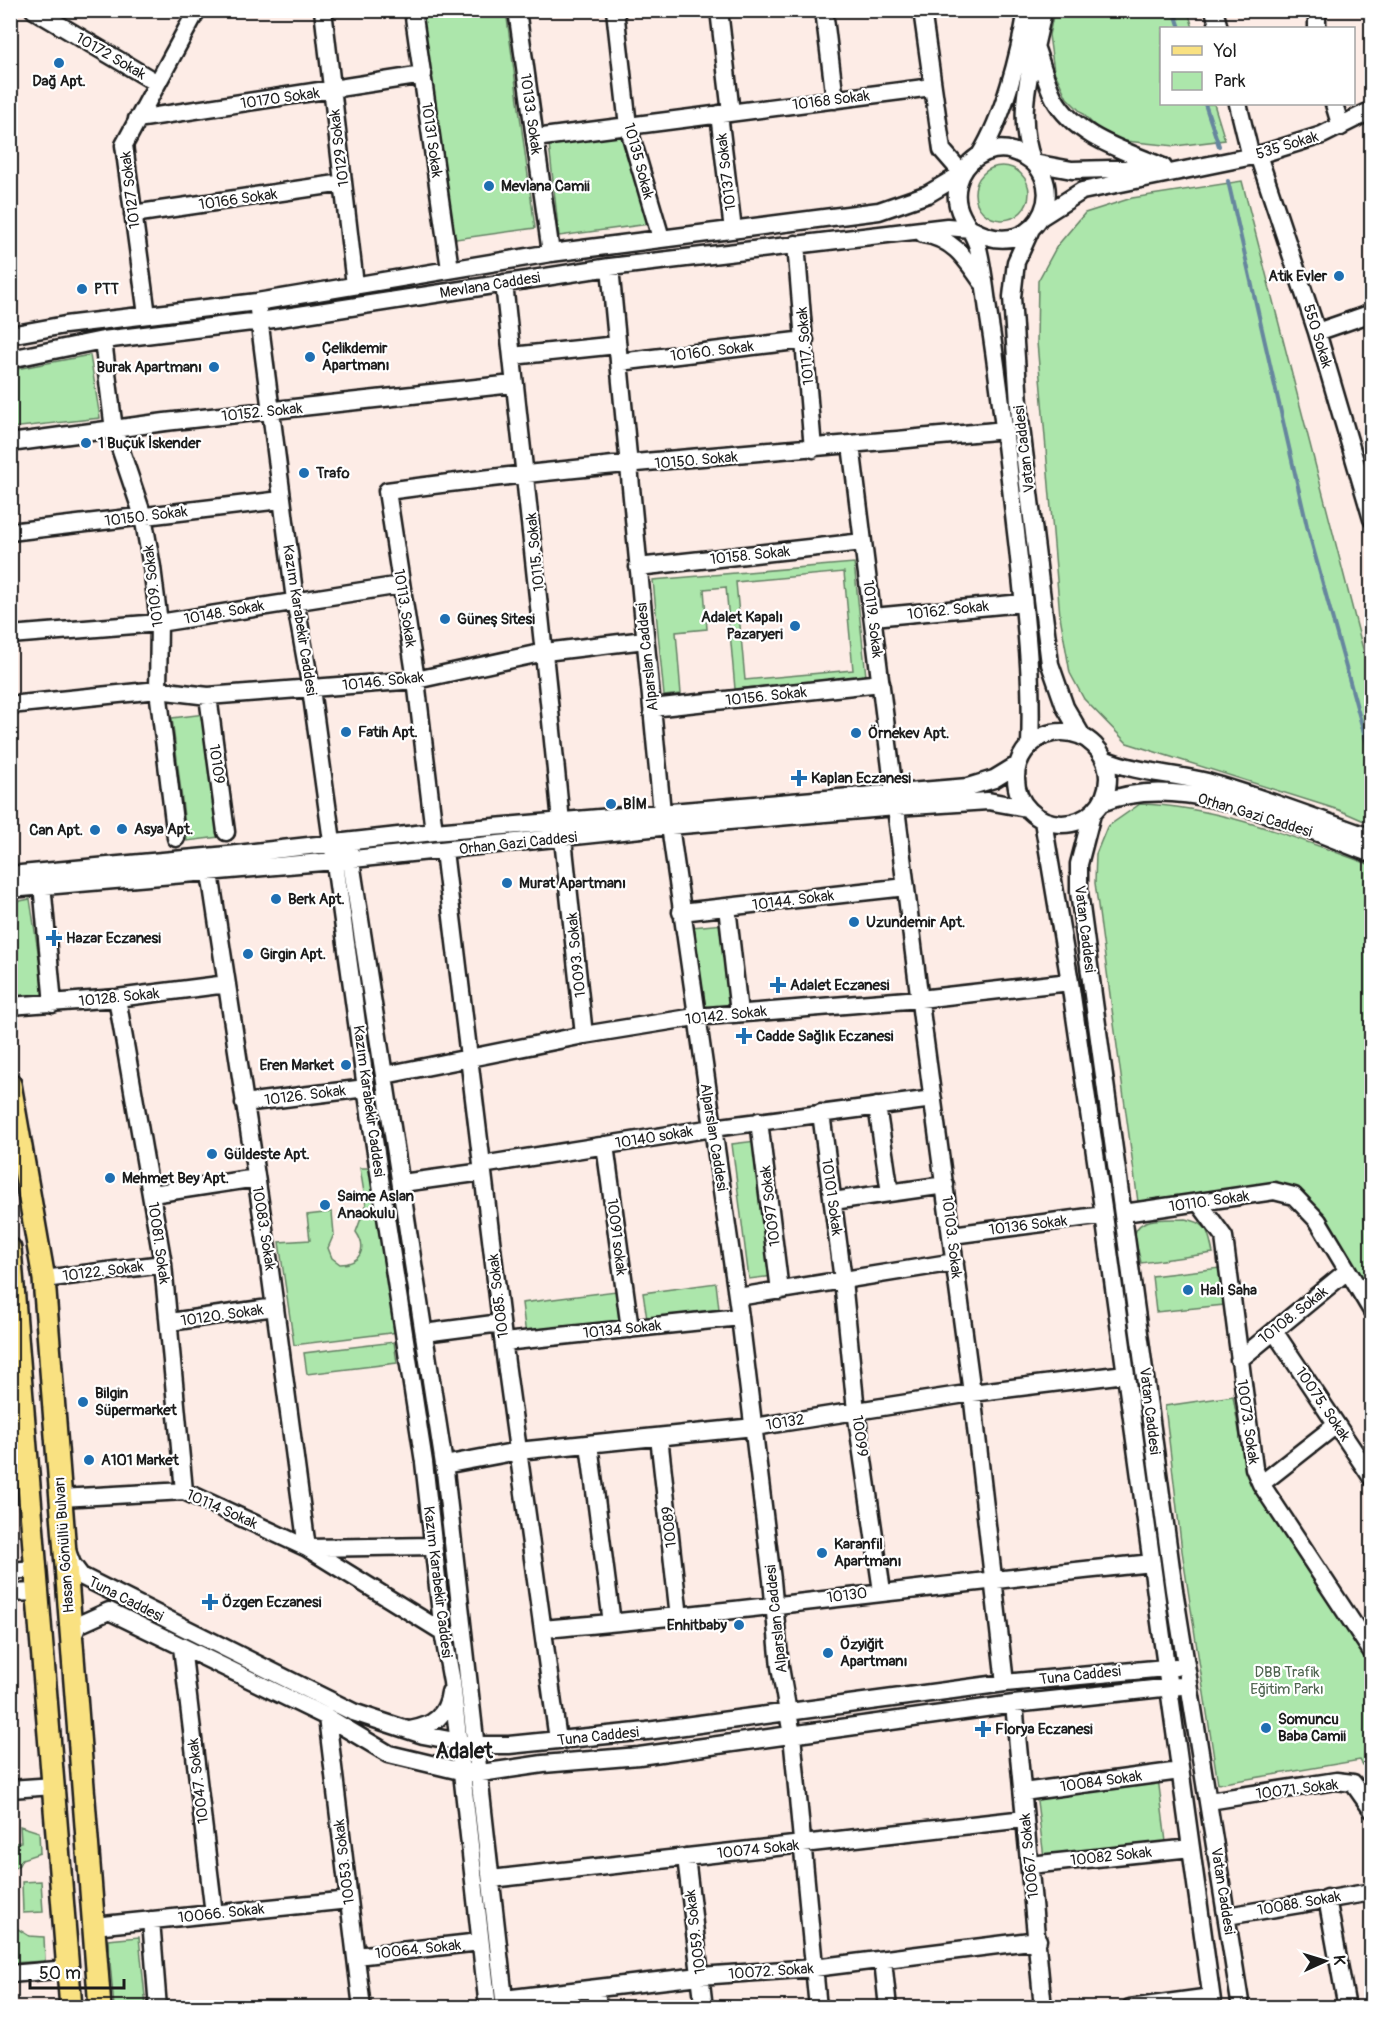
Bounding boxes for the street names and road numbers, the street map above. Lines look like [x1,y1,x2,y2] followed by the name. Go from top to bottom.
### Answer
[72,29,150,84] street label: 10172 Sokak
[515,72,546,156] street label: 10133. Sokak
[239,83,322,113] street label: 10170 Sokak
[791,86,872,115] street label: 10168 Sokak
[417,101,446,180] street label: 10131 Sokak
[325,108,354,188] street label: 10129 Sokak
[619,121,658,202] street label: 10135 Sokak
[1254,127,1321,164] street label: 535 Sokak
[712,131,741,212] street label: 10137 Sokak
[116,149,145,230] street label: 10127 Sokak
[198,184,279,214] street label: 10166 Sokak
[438,268,542,303] street label: Mevlana Caddesi
[1299,302,1336,371] street label: 550 Sokak
[793,305,818,386] street label: 10117. Sokak
[669,337,756,366] street label: 10160. Sokak
[221,399,304,426] street label: 10152. Sokak
[1010,404,1039,494] street label: Vatan Caddesi
[654,447,739,474] street label: 10150. Sokak
[104,502,189,531] street label: 10150. Sokak
[522,511,549,592] street label: 10115. Sokak
[709,542,792,569] street label: 10158. Sokak
[139,543,168,628] street label: 10109. Sokak
[278,543,321,697] street label: Kazım Karabekir Caddesi
[389,568,420,649] street label: 10113. Sokak
[858,579,887,660] street label: 10119. Sokak
[183,596,266,629] street label: 10148. Sokak
[906,597,991,624] street label: 10162. Sokak
[632,601,663,712] street label: Alparslan Caddesi
[341,668,426,695] street label: 10146. Sokak
[724,683,808,710] street label: 10156. Sokak
[204,743,229,785] street label: 10109
[1195,789,1315,842] street label: Orhan Gazi Caddesi
[458,828,578,859] street label: Orhan Gazi Caddesi
[1070,884,1099,974] street label: Vatan Caddesi
[751,886,836,915] street label: 10144. Sokak
[563,911,590,998] street label: 10093. Sokak
[78,984,161,1011] street label: 10128. Sokak
[684,1002,769,1029] street label: 10142. Sokak
[348,1024,389,1178] street label: Kazım Karabekir Caddesi
[263,1081,348,1110] street label: 10126. Sokak
[696,1082,731,1193] street label: Alparslan Caddesi
[614,1122,695,1153] street label: 10140 sokak
[817,1157,846,1238] street label: 10101 Sokak
[756,1164,785,1248] street label: 10097 Sokak
[247,1185,280,1272] street label: 10083. Sokak
[1168,1186,1251,1217] street label: 10110. Sokak
[937,1195,966,1280] street label: 10103. Sokak
[602,1197,631,1277] street label: 10091 sokak
[143,1201,174,1286] street label: 10081. Sokak
[988,1211,1069,1240] street label: 10136 Sokak
[484,1252,513,1339] street label: 10085. Sokak
[61,1257,145,1286] street label: 10122. Sokak
[1255,1282,1332,1348] street label: 10108. Sokak
[179,1300,265,1331] street label: 10120. Sokak
[582,1316,663,1343] street label: 10134 Sokak
[1291,1364,1355,1446] street label: 10075. Sokak
[1135,1366,1164,1456] street label: Vatan Caddesi
[1232,1378,1263,1466] street label: 10073. Sokak
[764,1410,806,1435] street label: 10132
[847,1414,872,1458] street label: 10099
[50,1476,79,1614] street label: Hasan Gönüllü Bulvarı
[183,1485,261,1534] street label: 10114 Sokak
[419,1505,456,1659] street label: Kazım Karabekir Caddesi
[658,1505,681,1549] street label: 10089
[761,1563,792,1674] street label: Alparslan Caddesi
[85,1572,167,1627] street label: Tuna Caddesi
[826,1584,868,1607] street label: 10130
[1038,1662,1122,1689] street label: Tuna Caddesi
[556,1723,640,1750] street label: Tuna Caddesi
[184,1736,213,1825] street label: 10047. Sokak
[1059,1766,1144,1797] street label: 10084 Sokak
[1255,1775,1340,1804] street label: 10071. Sokak
[1015,1812,1043,1900] street label: 10067. Sokak
[330,1818,359,1906] street label: 10053. Sokak
[716,1836,801,1863] street label: 10074 Sokak
[1069,1843,1153,1870] street label: 10082 Sokak
[1206,1846,1239,1936] street label: Vatan Caddesi
[1256,1887,1343,1920] street label: 10088. Sokak
[681,1888,710,1975] street label: 10059. Sokak
[177,1899,266,1927] street label: 10066. Sokak
[374,1935,463,1963] street label: 10064. Sokak
[728,1959,815,1984] street label: 10072. Sokak

